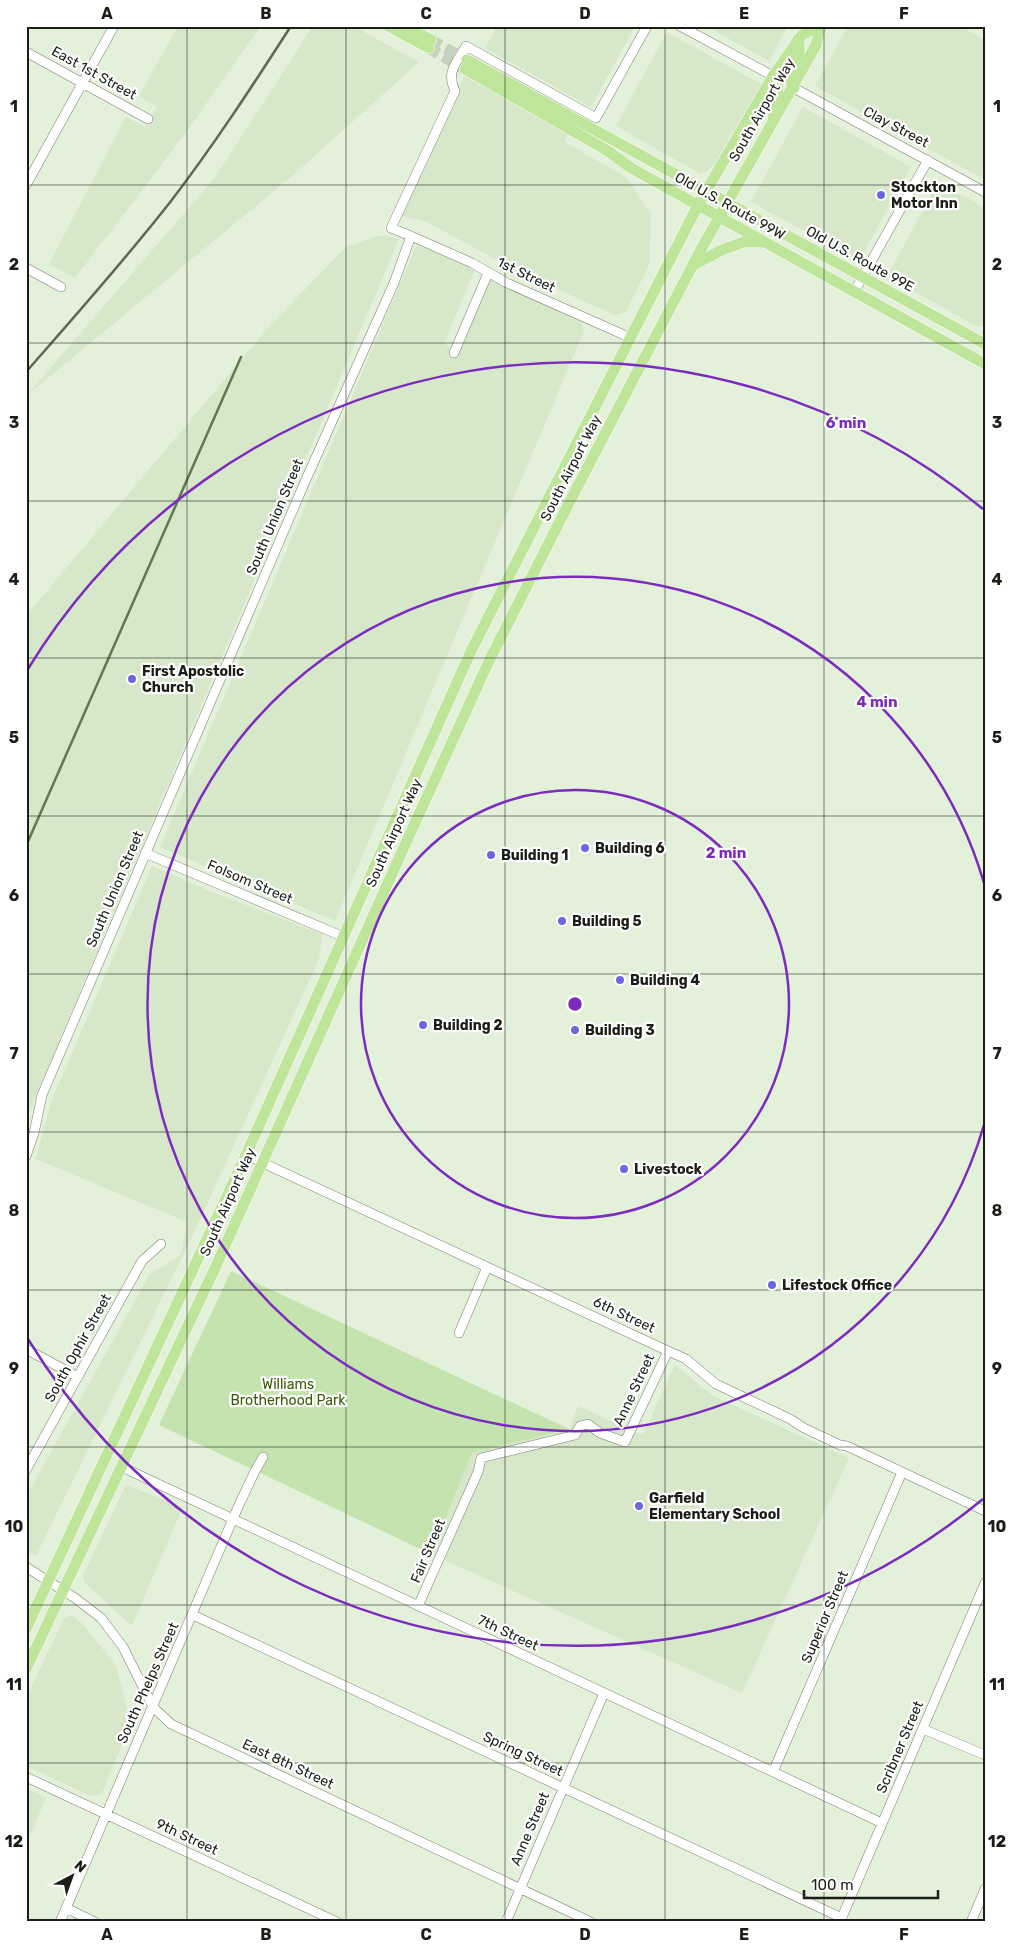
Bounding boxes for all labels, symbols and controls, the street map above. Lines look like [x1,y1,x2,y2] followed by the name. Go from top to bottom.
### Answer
[101,4,113,23] text: A
[260,4,272,23] text: B
[420,4,432,23] text: C
[579,4,591,23] text: D
[739,4,749,23] text: E
[899,4,909,23] text: F
[48,43,140,104] street label: East 1st Street
[725,55,799,165] street label: South Airport Way
[10,97,18,116] text: 1
[993,97,1001,116] text: 1
[860,103,932,152] street label: Clay Street
[672,169,788,243] street label: Old U.S. Route 99W
[891,179,958,212] place label: Stockton Motor Inn
[875,189,887,201] marker: Stockton Motor Inn
[803,222,917,296] street label: Old U.S. Route 99E
[494,254,558,297] street label: 1st Street
[9,255,19,274] text: 2
[992,255,1002,274] text: 2
[537,412,605,524] street label: South Airport Way
[9,413,19,432] text: 3
[992,413,1002,432] text: 3
[826,414,866,432] text: 6 min
[243,456,307,578] street label: South Union Street
[9,570,20,589] text: 4
[992,570,1003,589] text: 4
[142,663,244,696] place label: First Apostolic Church
[126,673,138,685] marker: First Apostolic Church
[856,693,898,711] text: 4 min
[9,728,19,747] text: 5
[992,728,1002,747] text: 5
[362,776,426,890] street label: South Airport Way
[83,828,147,950] street label: South Union Street
[595,840,665,857] place label: Building 6
[579,842,591,854] marker: Building 6
[706,844,746,862] text: 2 min
[501,847,569,864] place label: Building 1
[485,849,497,861] marker: Building 1
[205,856,296,908] street label: Folsom Street
[9,886,19,905] text: 6
[992,886,1002,905] text: 6
[572,913,642,930] place label: Building 5
[556,915,568,927] marker: Building 5
[630,972,701,989] place label: Building 4
[614,974,626,986] marker: Building 4
[566,995,584,1013] centre of rings
[433,1017,503,1034] place label: Building 2
[417,1019,429,1031] marker: Building 2
[585,1022,655,1039] place label: Building 3
[569,1024,581,1036] marker: Building 3
[9,1044,19,1063] text: 7
[992,1044,1002,1063] text: 7
[196,1145,260,1259] street label: South Airport Way
[634,1161,703,1178] place label: Livestock
[618,1163,630,1175] marker: Livestock
[9,1201,20,1220] text: 8
[992,1201,1003,1220] text: 8
[782,1277,892,1294] place label: Lifestock Office
[766,1279,778,1291] marker: Lifestock Office
[41,1290,115,1405] street label: South Ophir Street
[590,1293,658,1337] street label: 6th Street
[610,1351,658,1429] street label: Anne Street
[9,1359,19,1378] text: 9
[992,1359,1002,1378] text: 9
[230,1376,346,1409] park label: Williams Brotherhood Park
[649,1490,780,1523] place label: Garfield Elementary School
[633,1500,645,1512] marker: Garfield Elementary School
[407,1516,449,1586] street label: Fair Street
[5,1517,24,1536] text: 10
[988,1517,1007,1536] text: 10
[798,1568,852,1666] street label: Superior Street
[475,1612,542,1655] street label: 7th Street
[114,1619,183,1746] street label: South Phelps Street
[6,1675,22,1694] text: 11
[989,1675,1005,1694] text: 11
[873,1698,927,1796] street label: Scribner Street
[480,1728,566,1780] street label: Spring Street
[240,1735,337,1793] street label: East 8th Street
[507,1789,553,1868] street label: Anne Street
[153,1815,221,1859] street label: 9th Street
[5,1832,23,1851] text: 12
[988,1832,1006,1851] text: 12
[48,1850,98,1900] north arrow
[71,1857,90,1876] text: N
[804,1868,937,1900] scale bar
[811,1876,853,1894] text: 100 m
[101,1925,113,1944] text: A
[260,1925,272,1944] text: B
[420,1925,432,1944] text: C
[579,1925,591,1944] text: D
[739,1925,749,1944] text: E
[899,1925,909,1944] text: F

